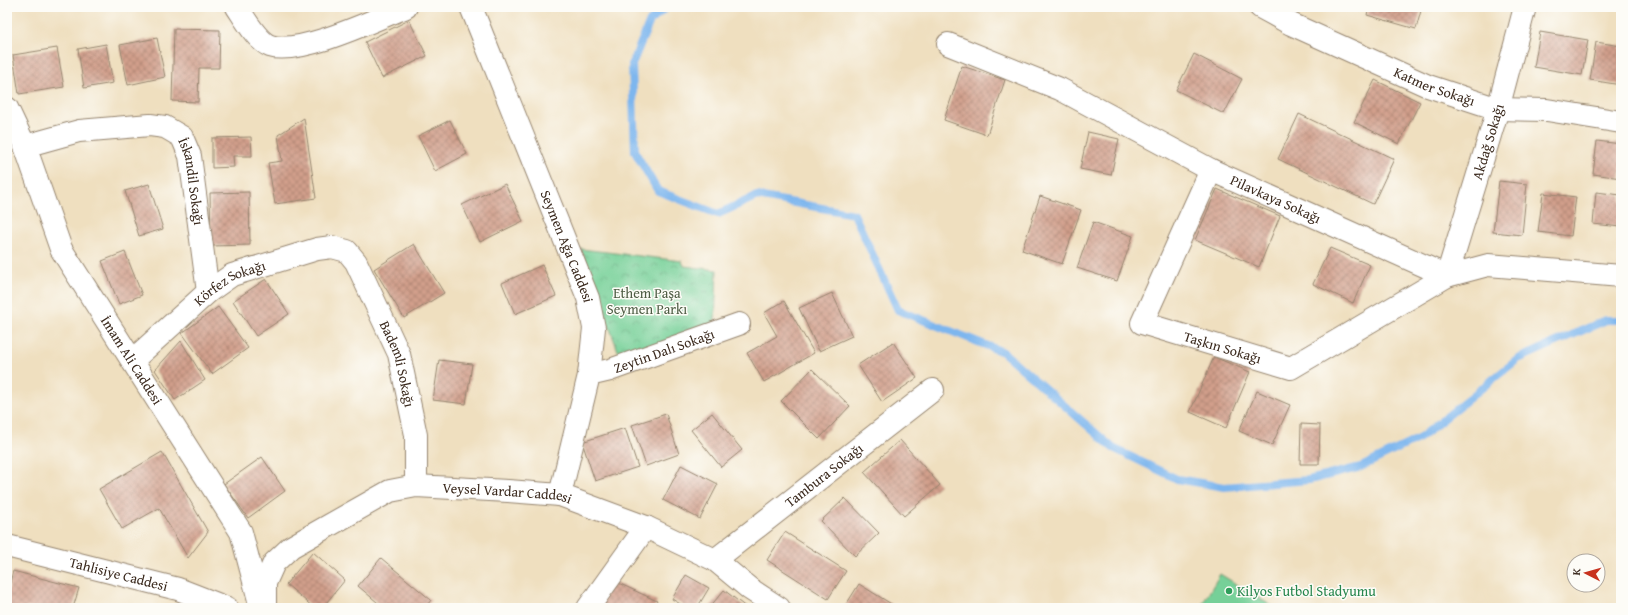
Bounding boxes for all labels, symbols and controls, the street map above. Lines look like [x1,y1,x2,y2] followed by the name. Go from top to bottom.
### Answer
[1391,62,1478,111] street label: Katmer Sokağı
[1467,102,1509,182] street label: Akdağ Sokağı
[173,135,209,226] street label: İskandil Sokağı
[1227,170,1324,228] street label: Pilavkaya Sokağı
[536,187,599,304] street label: Seymen Ağa Caddesi
[189,255,268,310] street label: Körfez Sokağı
[607,283,687,319] park label: Ethem Paşa Seymen Parkı
[96,312,168,409] street label: İmam Ali Caddesi
[375,317,420,409] street label: Bademli Sokağı
[611,324,717,378] street label: Zeytin Dalı Sokağı
[1181,326,1264,369] street label: Taşkın Sokağı
[781,438,867,512] street label: Tambura Sokağı
[442,477,575,509] street label: Veysel Vardar Caddesi
[67,552,170,596] street label: Tahlisiye Caddesi
[1566,553,1606,593] north arrow
[1568,568,1584,576] text: K
[1237,581,1376,601] place label: Kilyos Futbol Stadyumu
[1224,586,1234,596] marker: Kilyos Futbol Stadyumu

